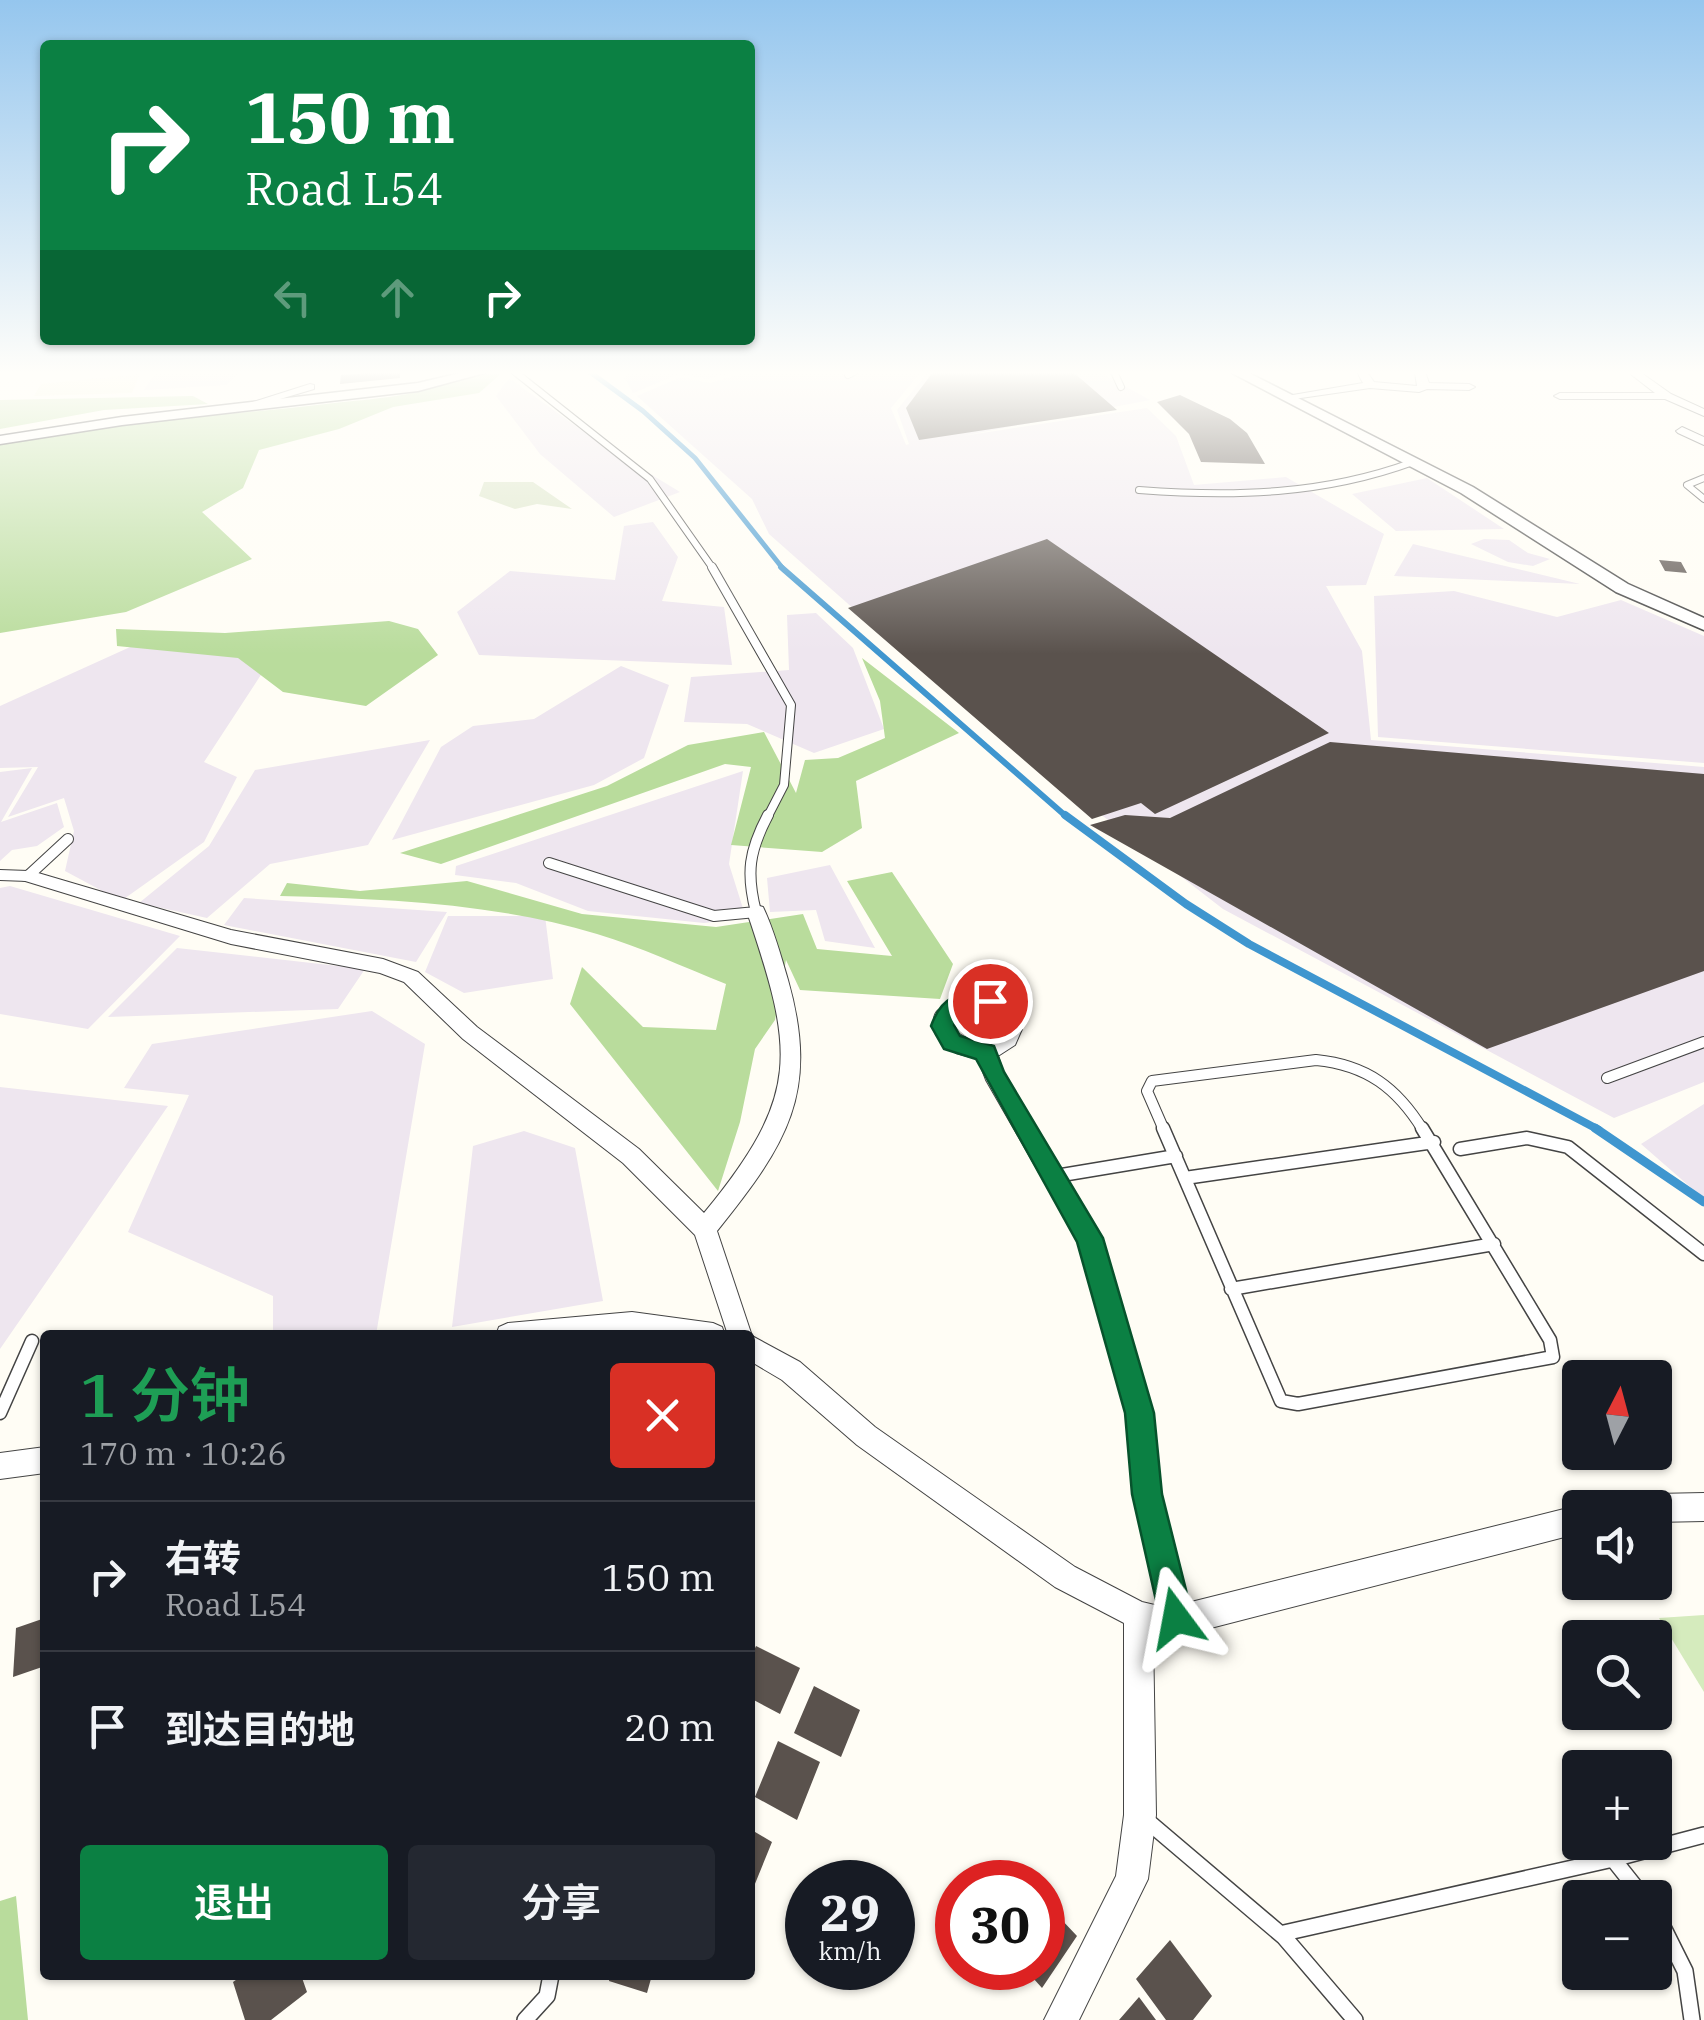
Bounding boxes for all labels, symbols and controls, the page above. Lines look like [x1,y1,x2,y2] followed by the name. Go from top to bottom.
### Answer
[245,71,455,162] text: 150 m
[80,80,210,210] icon: right
[245,159,444,217] text: Road L54
[265,270,320,325] icon: left
[370,270,425,325] icon: ahead
[475,270,530,325] icon: right
[948,959,1033,1044] pin
[963,974,1018,1029] icon: arrive
[80,1355,250,1434] text: 1 分钟
[1562,1360,1672,1470] north arrow
[1562,1360,1672,1990] map controls
[610,1363,715,1468] button: close
[80,1432,287,1474] text: 170 m · 10:26
[1562,1490,1672,1600] button: sound
[165,1533,241,1582] text: 右转
[80,1549,135,1604] icon: right
[602,1552,715,1601] text: 150 m
[1124,1566,1228,1670] position arrow
[165,1583,306,1625] text: Road L54
[1562,1620,1672,1730] button: search
[80,1699,135,1754] icon: arrive
[624,1702,715,1751] text: 20 m
[165,1704,355,1753] text: 到达目的地
[1562,1750,1672,1860] button: +
[80,1845,388,1960] button: 退出
[408,1845,715,1960] button: 分享
[935,1860,1065,1990] speed limit sign: 30
[820,1880,880,1945] text: 29
[1562,1880,1672,1990] button: −
[818,1934,882,1967] text: km/h

